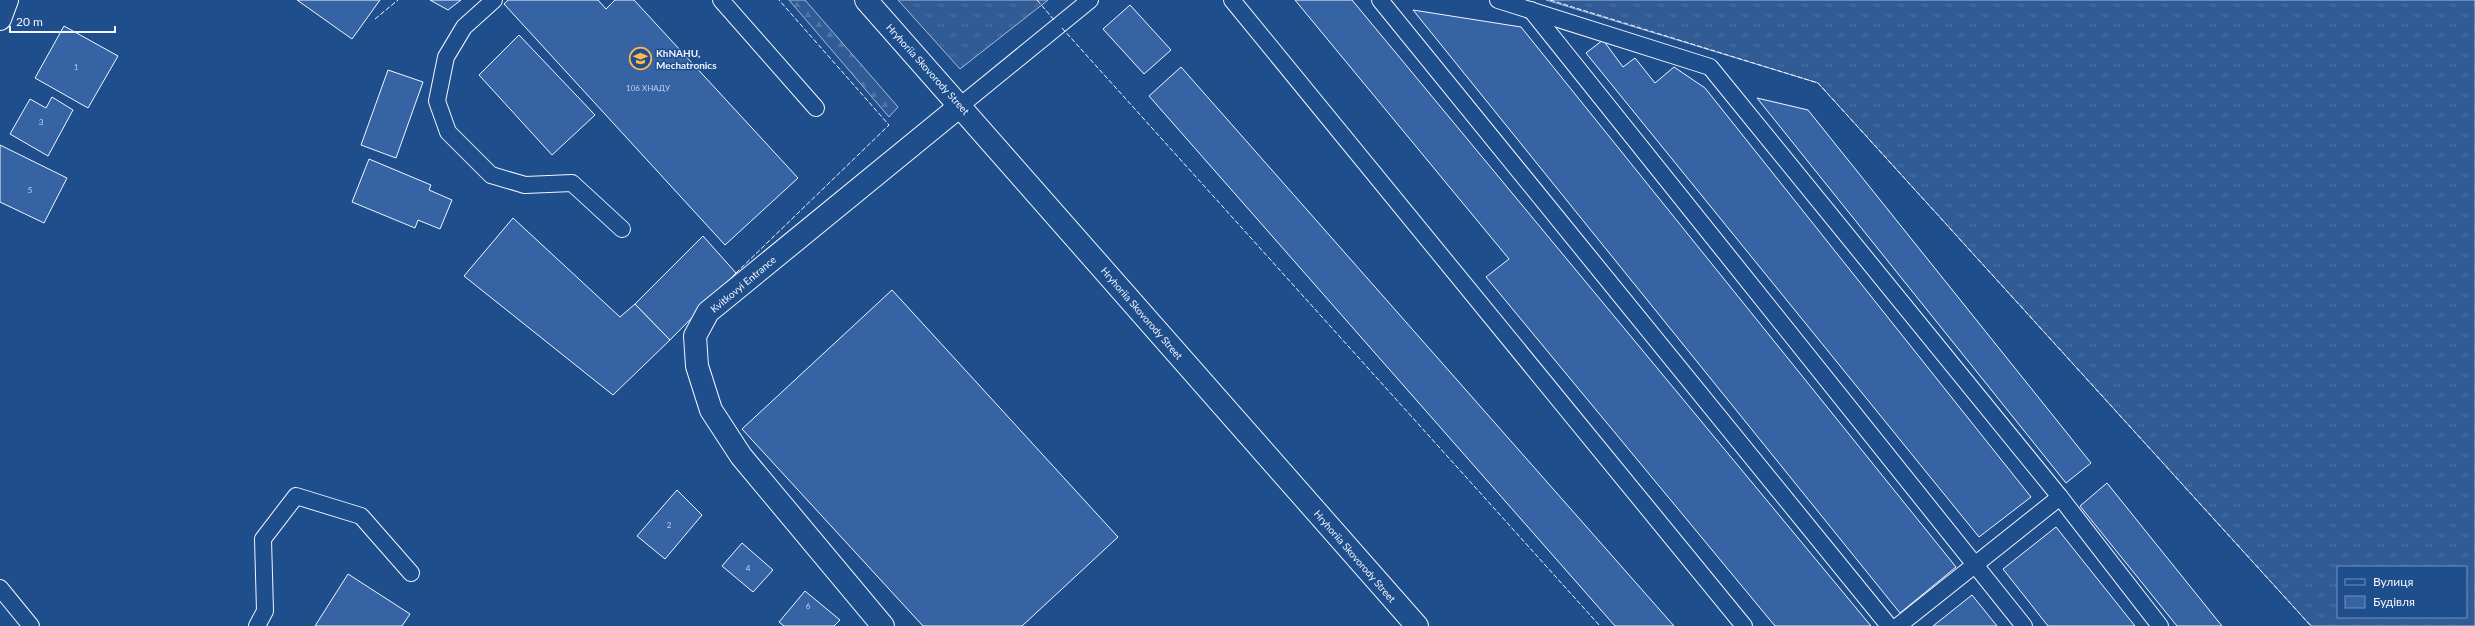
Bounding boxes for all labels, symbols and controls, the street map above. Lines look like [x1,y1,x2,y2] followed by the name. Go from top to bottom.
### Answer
[10,8,115,34] scale bar
[16,14,43,29] text: 20 m
[884,21,972,117] street label: Hryhoriia Skovorody Street
[627,46,653,72] school or university icon: KhNAHU, Mechatronics
[656,47,717,71] place label: KhNAHU, Mechatronics
[74,62,79,72] house number: 1
[626,83,670,93] house number: 106 ХНАДУ
[39,117,44,127] house number: 3
[28,185,33,195] house number: 5
[708,253,778,315] street label: Kvitkovyi Entrance
[1099,264,1186,362] street label: Hryhoriia Skovorody Street
[1312,507,1399,605] street label: Hryhoriia Skovorody Street
[667,520,672,530] house number: 2
[746,563,751,573] house number: 4
[2337,566,2467,618] legend
[2373,574,2413,589] text: Вулиця
[2373,594,2415,609] text: Будівля
[806,601,811,611] house number: 6

